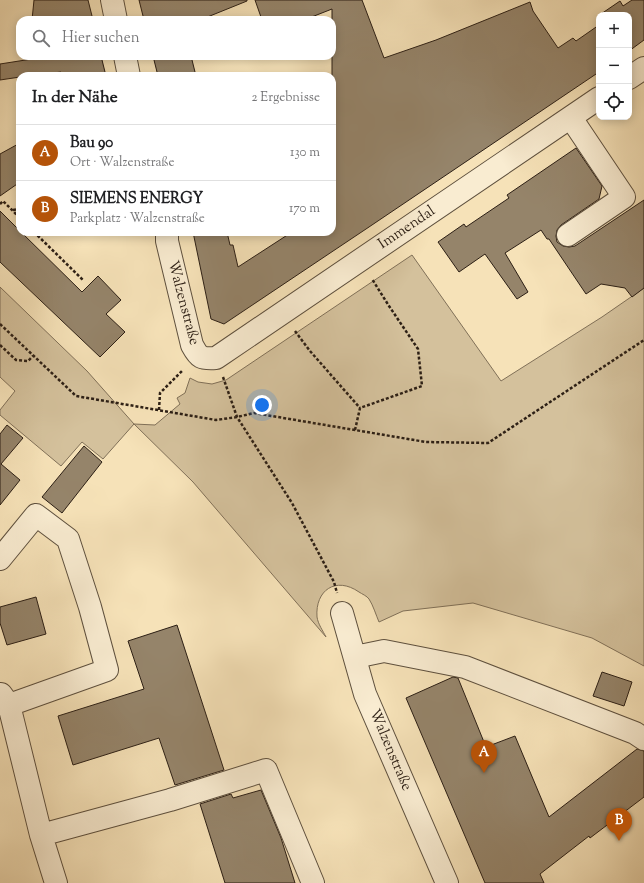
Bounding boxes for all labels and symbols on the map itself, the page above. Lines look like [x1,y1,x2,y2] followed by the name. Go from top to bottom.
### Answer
[374,201,440,255] street label: Immendal
[162,258,204,348] street label: Walzenstraße
[252,395,272,415] your location
[363,706,417,794] street label: Walzenstraße
[471,740,497,773] pin: A
[606,808,632,841] pin: B

